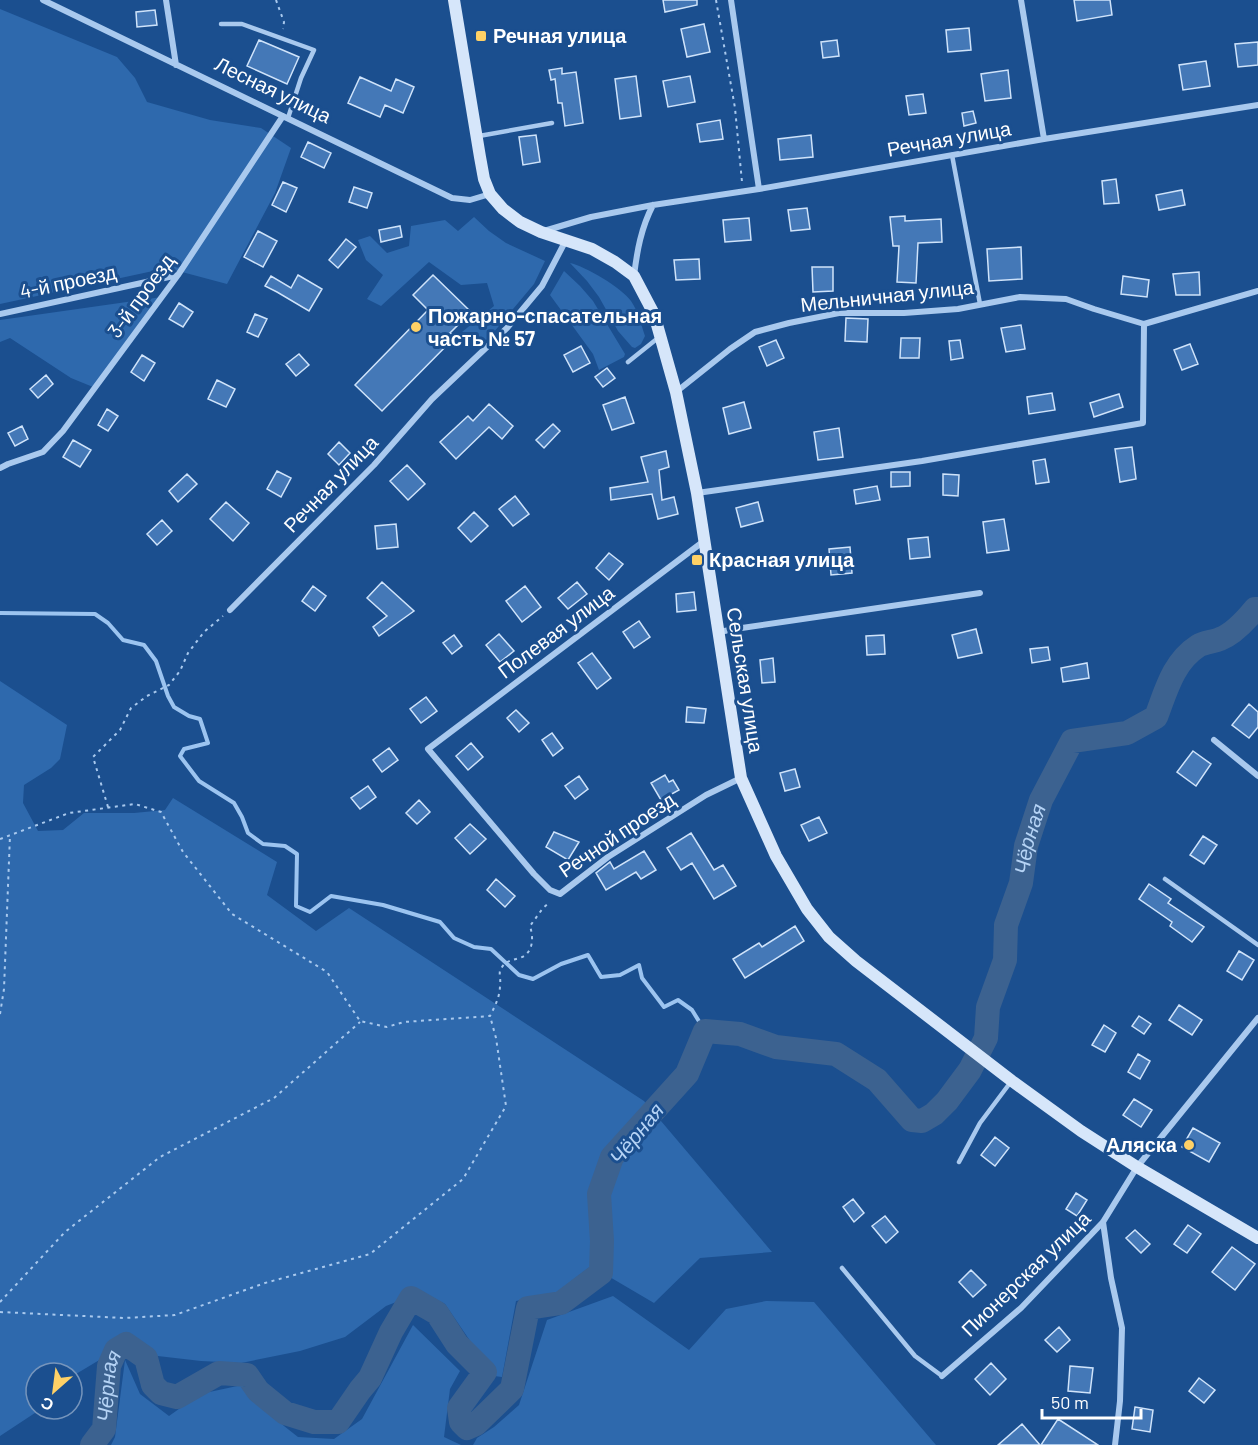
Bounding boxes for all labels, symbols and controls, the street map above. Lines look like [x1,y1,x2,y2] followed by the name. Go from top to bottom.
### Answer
[493,23,627,47] place label: Речная улица
[474,29,488,43] marker: Речная улица
[211,51,336,128] street label: Лесная улица
[885,115,1013,161] street label: Речная улица
[102,249,179,342] street label: 3-й проезд
[17,259,119,303] street label: 4-й проезд
[799,274,976,316] street label: Мельничная улица
[428,303,662,350] place label: Пожарно-спасательная часть № 57
[409,320,423,334] marker: Пожарно-спасательная часть № 57
[278,429,383,537] street label: Речная улица
[709,547,855,571] place label: Красная улица
[690,553,704,567] marker: Красная улица
[493,579,619,683] street label: Полевая улица
[723,605,769,755] street label: Сельская улица
[554,786,679,882] street label: Речной проезд
[1008,800,1050,876] water label: Чёрная
[603,1097,668,1169] water label: Чёрная
[1106,1132,1178,1156] place label: Аляска
[1182,1138,1196,1152] marker: Аляска
[956,1205,1095,1341] street label: Пионерская улица
[91,1346,125,1423] water label: Чёрная
[24,1361,84,1421] north arrow
[1042,1382,1141,1420] scale bar
[1051,1391,1089,1413] text: 50 m
[37,1393,56,1416] text: С

